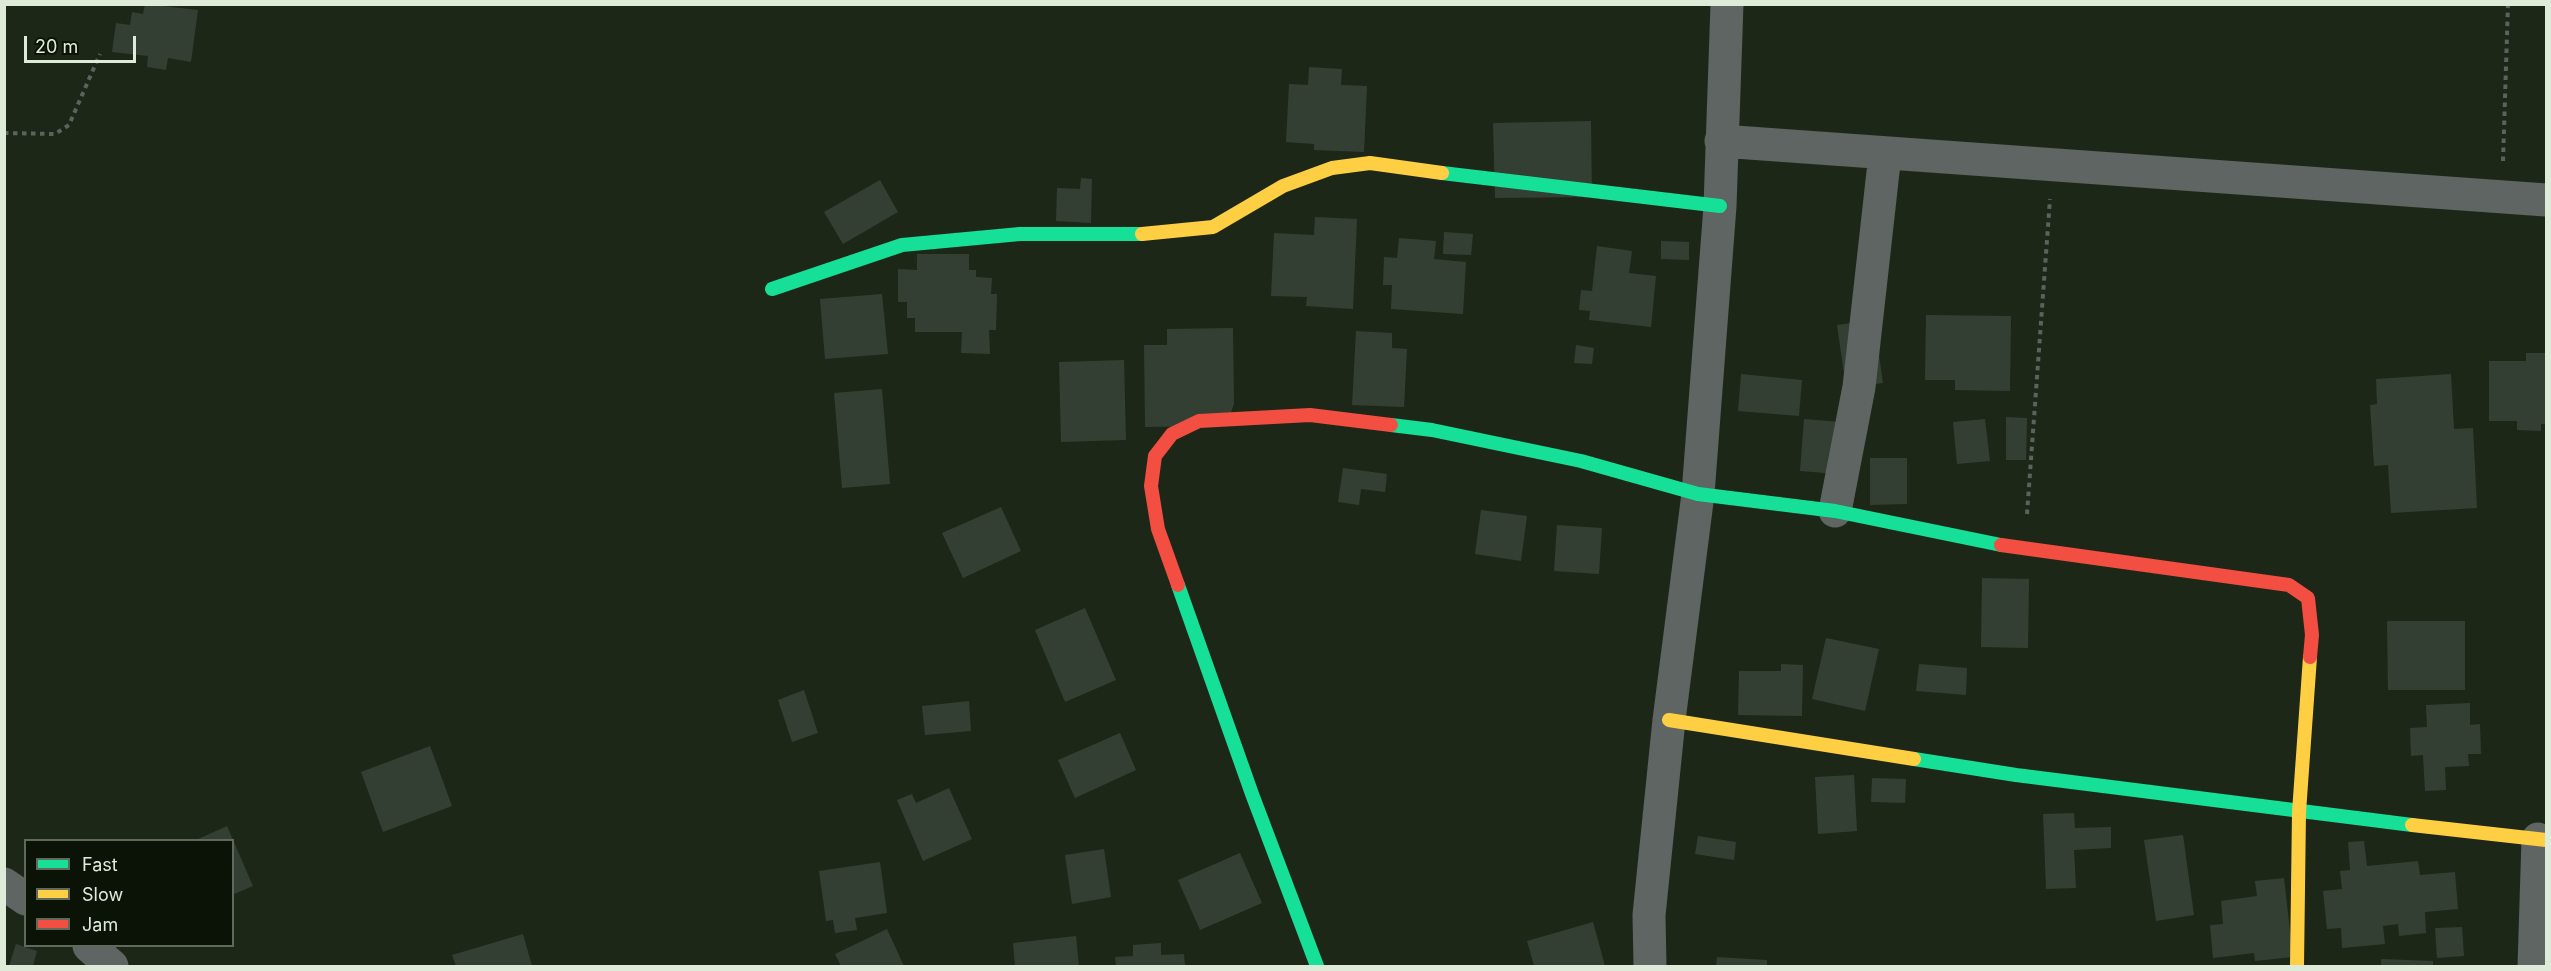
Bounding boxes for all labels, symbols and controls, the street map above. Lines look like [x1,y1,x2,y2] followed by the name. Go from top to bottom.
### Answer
[27,24,140,62] scale bar
[35,36,78,57] text: 20 m
[24,839,234,947] legend
[82,854,118,875] text: Fast
[82,884,123,905] text: Slow
[82,914,118,935] text: Jam

